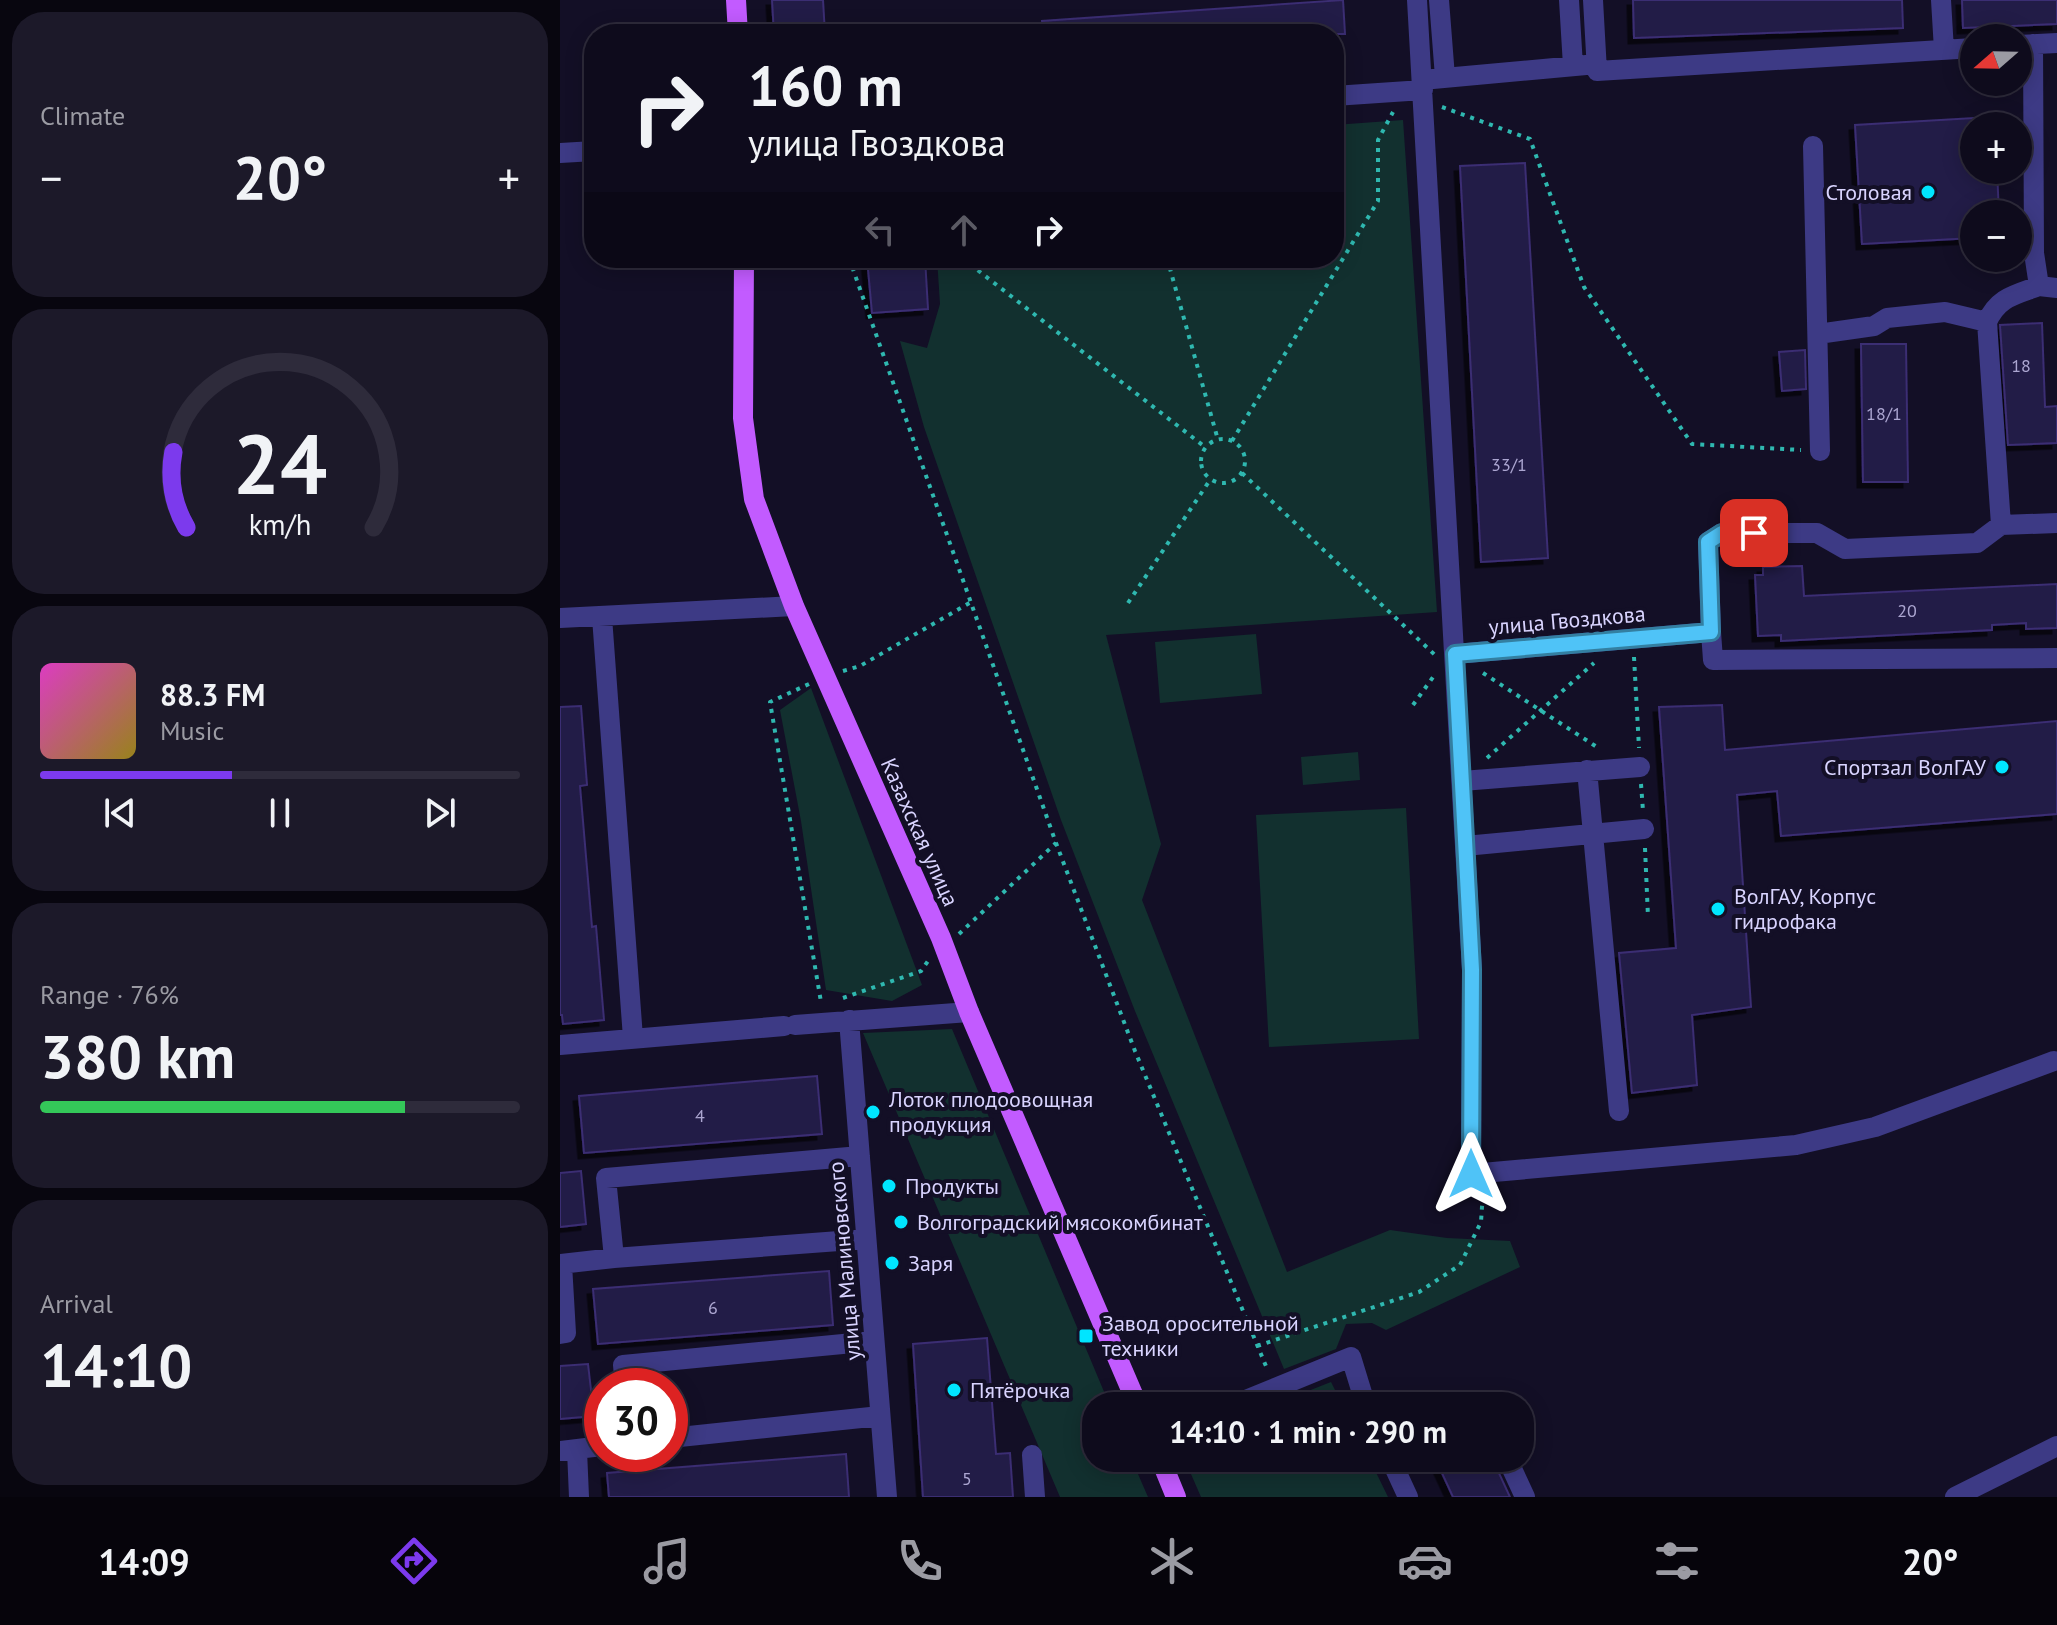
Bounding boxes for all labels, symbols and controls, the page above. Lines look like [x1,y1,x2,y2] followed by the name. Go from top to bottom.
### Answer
[1960,24,2032,96] north arrow
[1960,24,2032,272] map controls
[748,49,903,121] text: 160 m
[616,56,720,160] icon: right
[40,99,125,132] text: Climate
[1960,112,2032,184] button: +
[748,119,1006,166] text: улица Гвоздкова
[233,138,327,216] text: 20°
[40,149,62,206] text: −
[498,149,520,206] text: +
[1826,178,1912,206] place label: Столовая
[1919,183,1937,201] marker: Столовая
[1960,200,2032,272] button: −
[858,208,902,252] icon: left
[942,208,986,252] icon: ahead
[1026,208,1070,252] icon: right
[2011,354,2031,377] house number: 18
[1866,402,1902,425] house number: 18/1
[233,408,327,516] text: 24
[1491,453,1527,476] house number: 33/1
[1720,499,1788,567] pin
[249,506,311,543] text: km/h
[1732,511,1776,555] icon: arrive
[1487,599,1647,641] street label: улица Гвоздкова
[1897,599,1917,622] house number: 20
[160,675,265,714] text: 88.3 FM
[160,714,224,747] text: Music
[875,753,965,911] street label: Казахская улица
[1824,753,1987,781] place label: Спортзал ВолГАУ
[1993,758,2011,776] marker: Спортзал ВолГАУ
[98,791,142,835] icon: previous
[258,791,302,835] icon: pause
[418,791,462,835] icon: next
[1734,882,1876,935] place label: ВолГАУ, Корпус гидрофака
[1709,900,1727,918] marker: ВолГАУ, Корпус гидрофака
[40,978,179,1011] text: Range · 76%
[40,1017,235,1095] text: 380 km
[888,1085,1093,1138] place label: Лоток плодоовощная продукция
[864,1103,882,1121] marker: Лоток плодоовощная продукция
[695,1104,705,1127] house number: 4
[1429,1132,1513,1216] position arrow
[821,1160,867,1362] street label: улица Малиновского
[905,1172,999,1200] place label: Продукты
[880,1177,898,1195] marker: Продукты
[917,1208,1203,1236] place label: Волгоградский мясокомбинат
[892,1213,910,1231] marker: Волгоградский мясокомбинат
[908,1249,953,1277] place label: Заря
[883,1254,901,1272] marker: Заря
[40,1287,113,1320] text: Arrival
[708,1296,718,1319] house number: 6
[1102,1309,1299,1362] place label: Завод оросительной техники
[40,1326,192,1404] text: 14:10
[1077,1327,1095,1345] marker: Завод оросительной техники
[584,1368,688,1472] speed limit sign: 30
[970,1376,1070,1404] place label: Пятёрочка
[945,1381,963,1399] marker: Пятёрочка
[1169,1412,1447,1451] text: 14:10 · 1 min · 290 m
[962,1467,972,1490] house number: 5
[386,1533,442,1589] icon: directions
[639,1533,695,1589] icon: music
[892,1533,948,1589] icon: phone
[1144,1533,1200,1589] icon: climate
[1397,1533,1453,1589] icon: car
[1649,1533,1705,1589] icon: filters
[98,1538,190,1585] text: 14:09
[1902,1538,1959,1585] text: 20°

